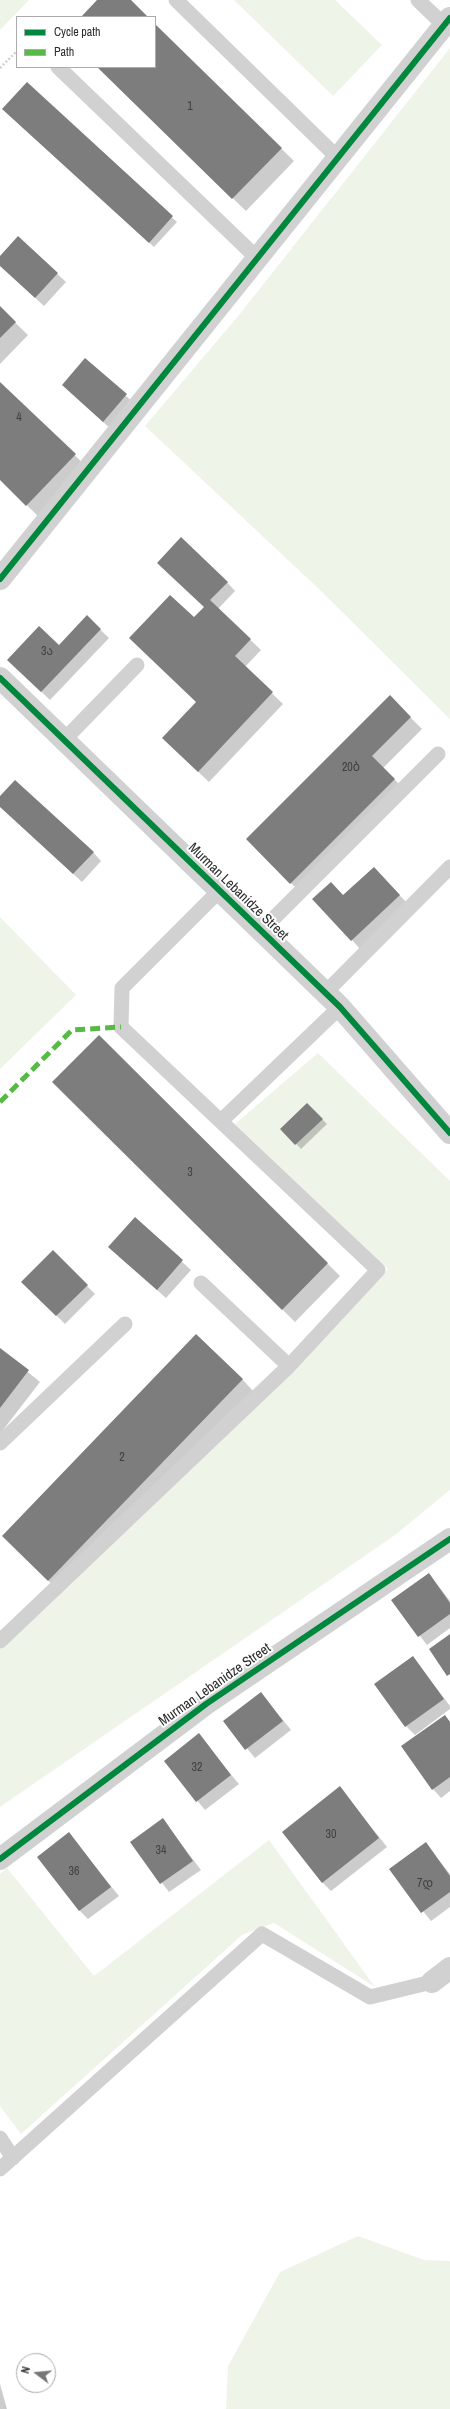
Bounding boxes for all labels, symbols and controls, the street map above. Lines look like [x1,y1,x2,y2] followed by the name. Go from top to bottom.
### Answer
[16,16,156,68] legend
[54,24,101,40] text: Cycle path
[54,44,74,60] text: Path
[187,100,193,114] house number: 1
[16,411,22,425] house number: 4
[41,645,53,659] house number: 3ა
[342,761,360,775] house number: 20ბ
[184,840,292,944] street label: Murman Lebanidze Street
[187,1166,193,1180] house number: 3
[119,1451,125,1465] house number: 2
[156,1640,274,1730] street label: Murman Lebanidze Street
[192,1761,202,1775] house number: 32
[326,1828,336,1842] house number: 30
[156,1844,166,1858] house number: 34
[69,1865,79,1879] house number: 36
[417,1877,433,1891] house number: 7დ
[16,2353,56,2393] north arrow
[18,2365,33,2375] text: N

